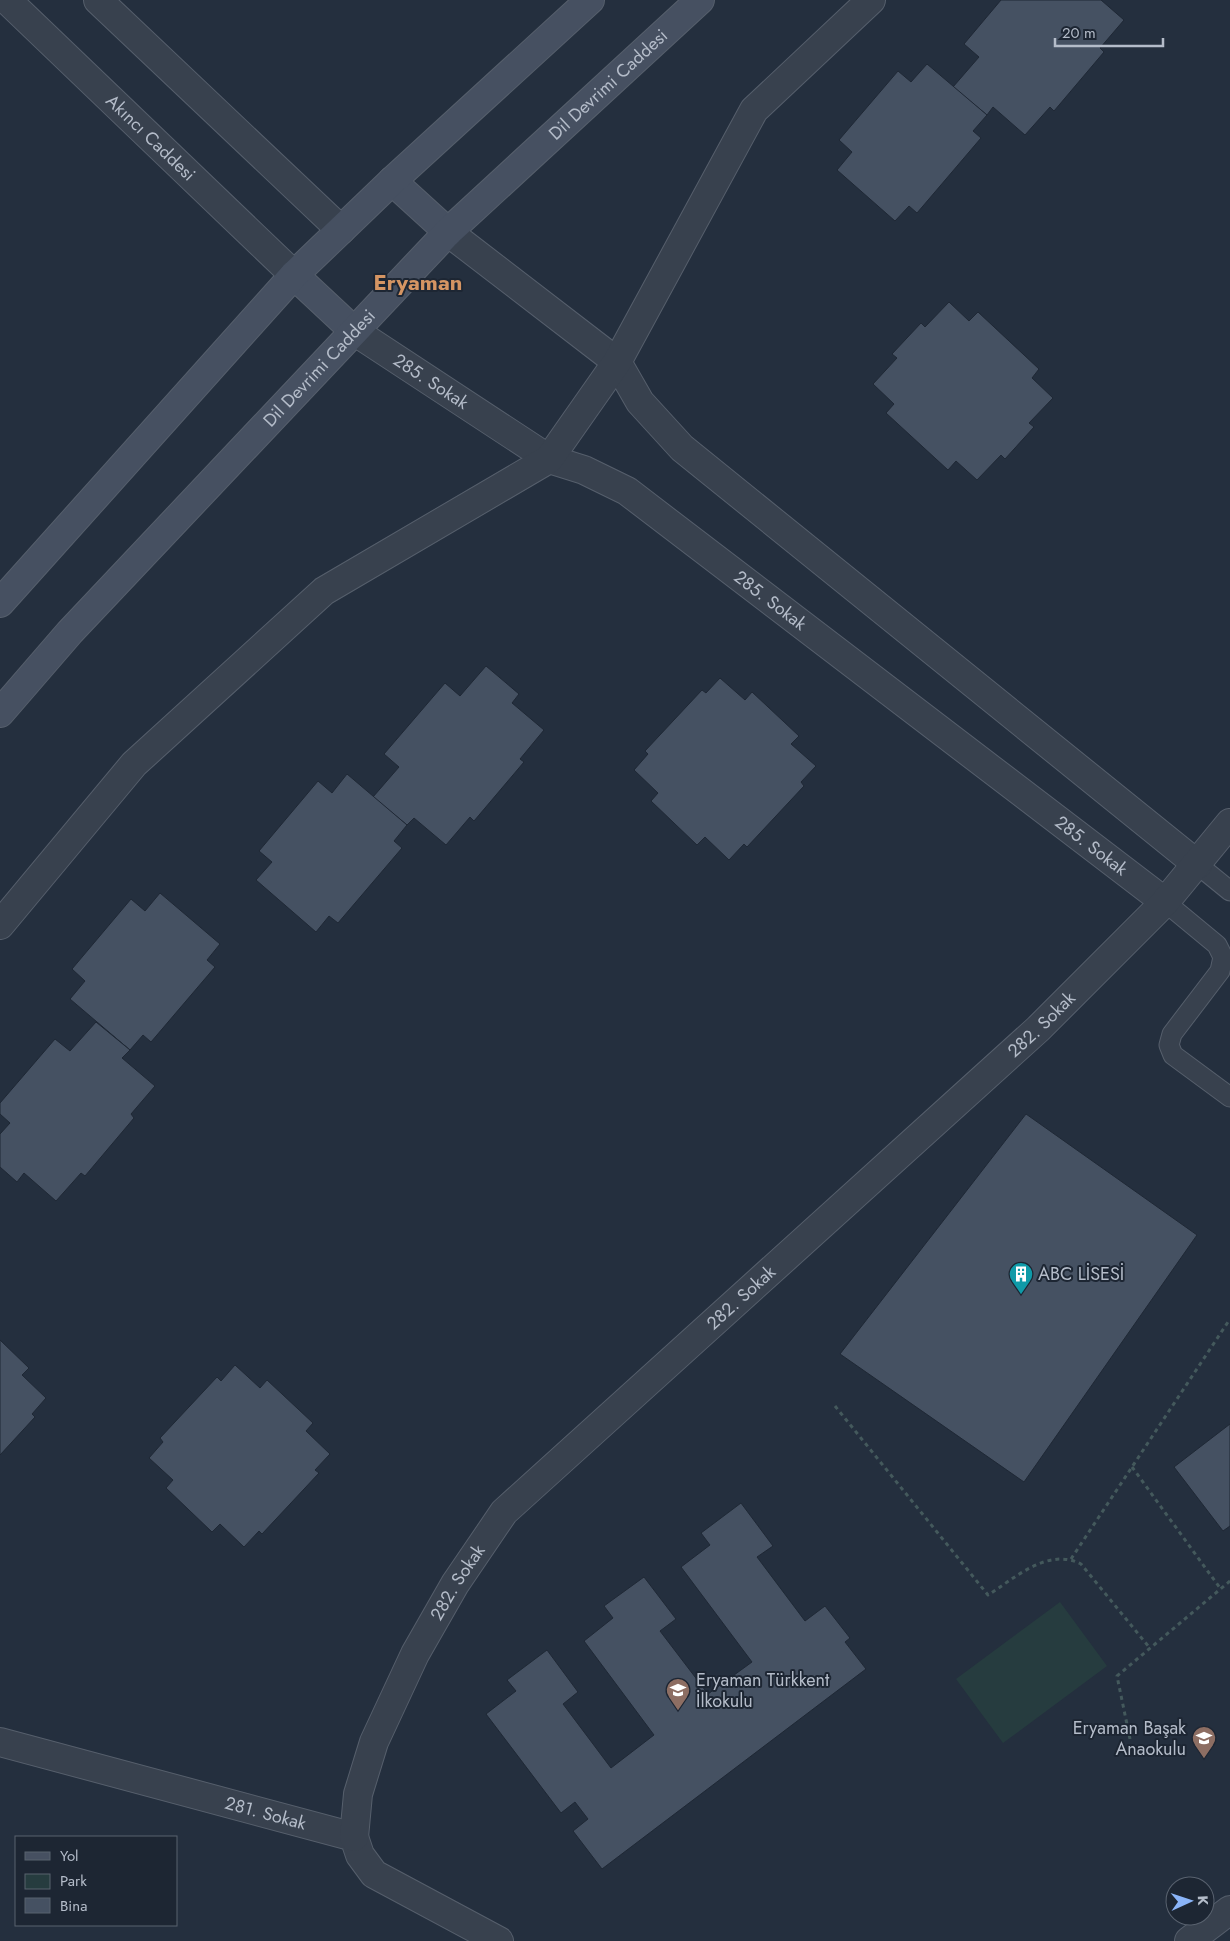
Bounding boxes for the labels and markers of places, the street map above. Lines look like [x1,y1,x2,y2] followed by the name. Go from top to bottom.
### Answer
[1008,1261,1034,1295] building icon: ABC LİSESİ
[1038,1261,1124,1287] place label: ABC LİSESİ
[696,1667,830,1714] place label: Eryaman Türkkent İlkokulu
[665,1677,691,1711] school or university icon: Eryaman Türkkent İlkokulu
[1073,1715,1186,1762] place label: Eryaman Başak Anaokulu
[1191,1725,1217,1759] school or university icon: Eryaman Başak Anaokulu

